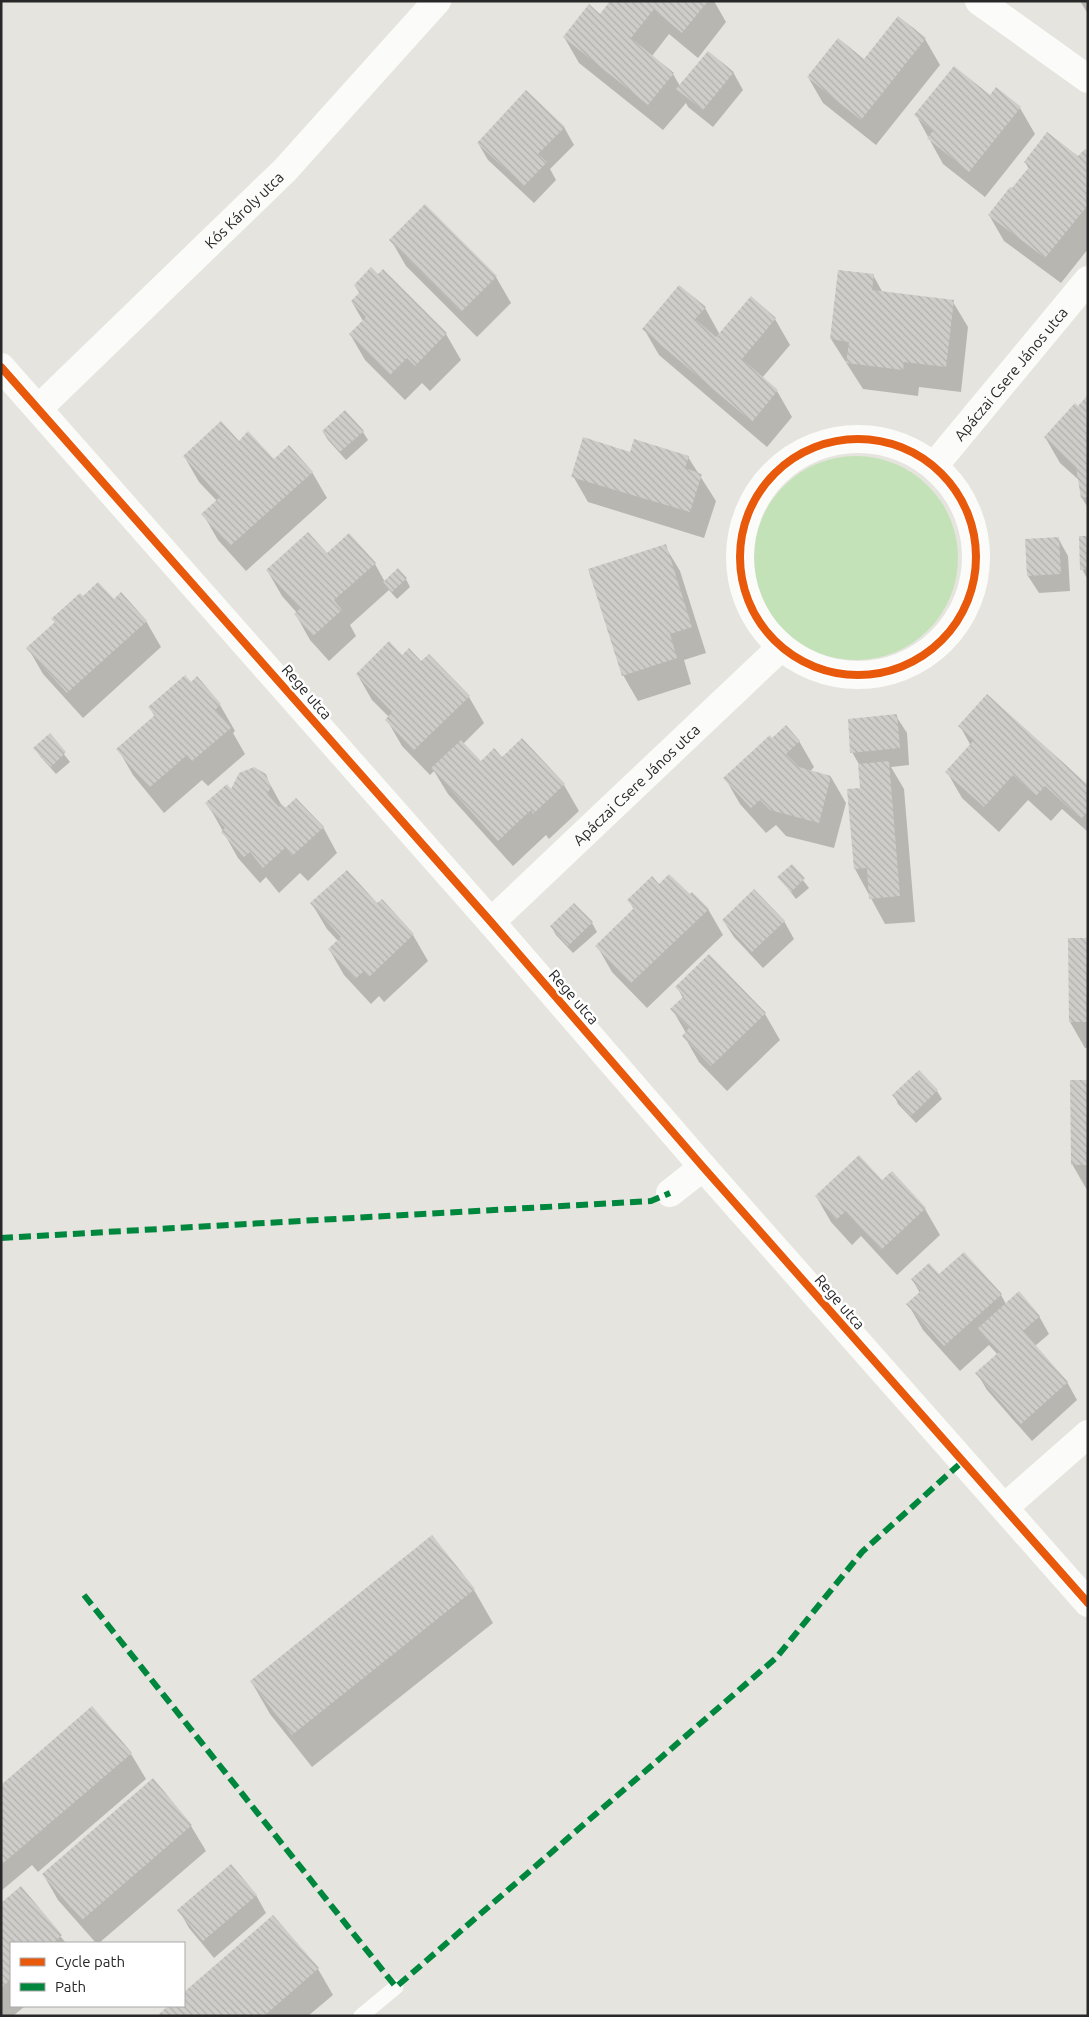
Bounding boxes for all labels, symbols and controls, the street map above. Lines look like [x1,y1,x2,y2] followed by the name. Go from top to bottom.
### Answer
[201,168,287,252] street label: Kós Károly utca
[950,303,1071,444] street label: Apáczai Csere János utca
[279,661,335,723] street label: Rege utca
[569,720,703,848] street label: Apáczai Csere János utca
[546,966,602,1028] street label: Rege utca
[812,1271,868,1333] street label: Rege utca
[10,1942,185,2007] legend
[55,1953,125,1970] text: Cycle path
[55,1978,86,1995] text: Path

